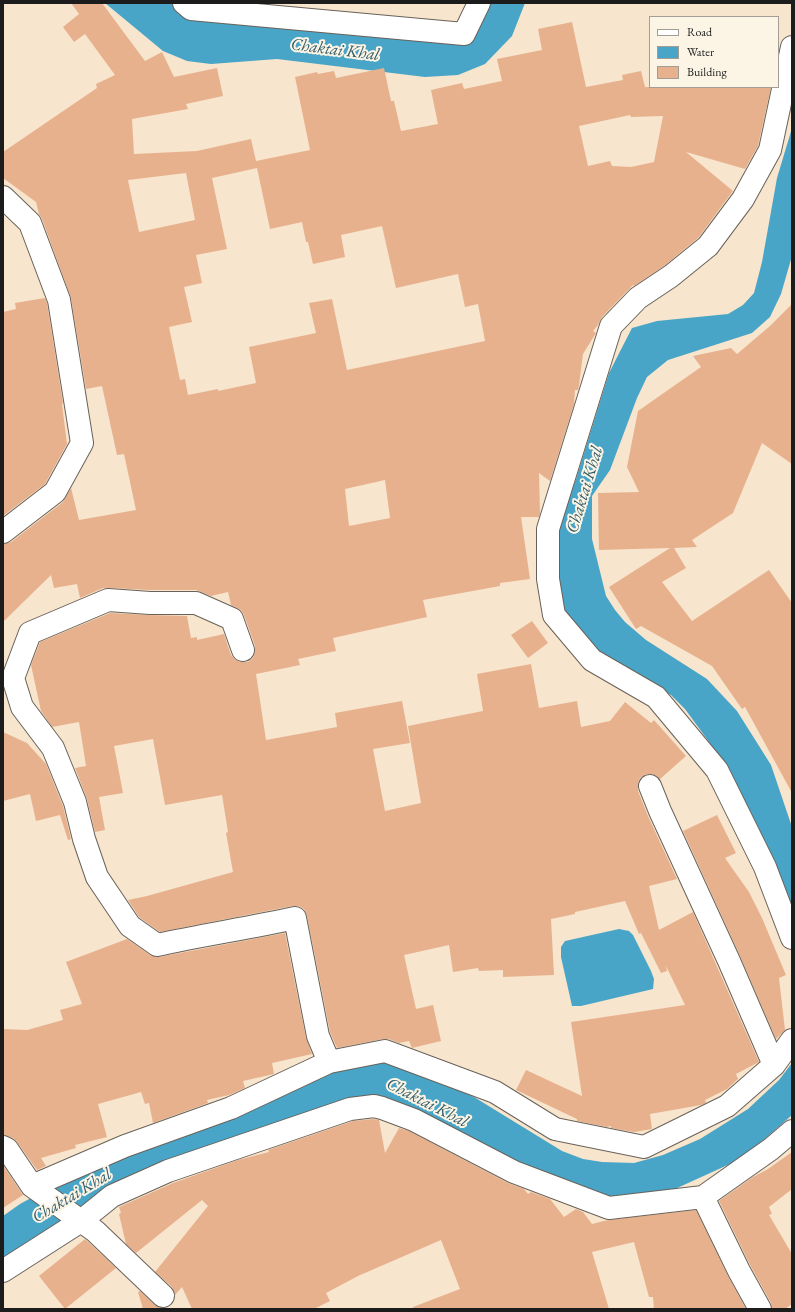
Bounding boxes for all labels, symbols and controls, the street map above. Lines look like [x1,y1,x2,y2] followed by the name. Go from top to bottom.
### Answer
[649,16,779,88] legend
[687,24,712,40] text: Road
[289,34,381,66] water label: Chaktai Khal
[687,44,714,60] text: Water
[687,64,727,80] text: Building
[562,444,608,536] water label: Chaktai Khal
[383,1074,471,1132] water label: Chaktai Khal
[29,1164,115,1228] water label: Chaktai Khal

